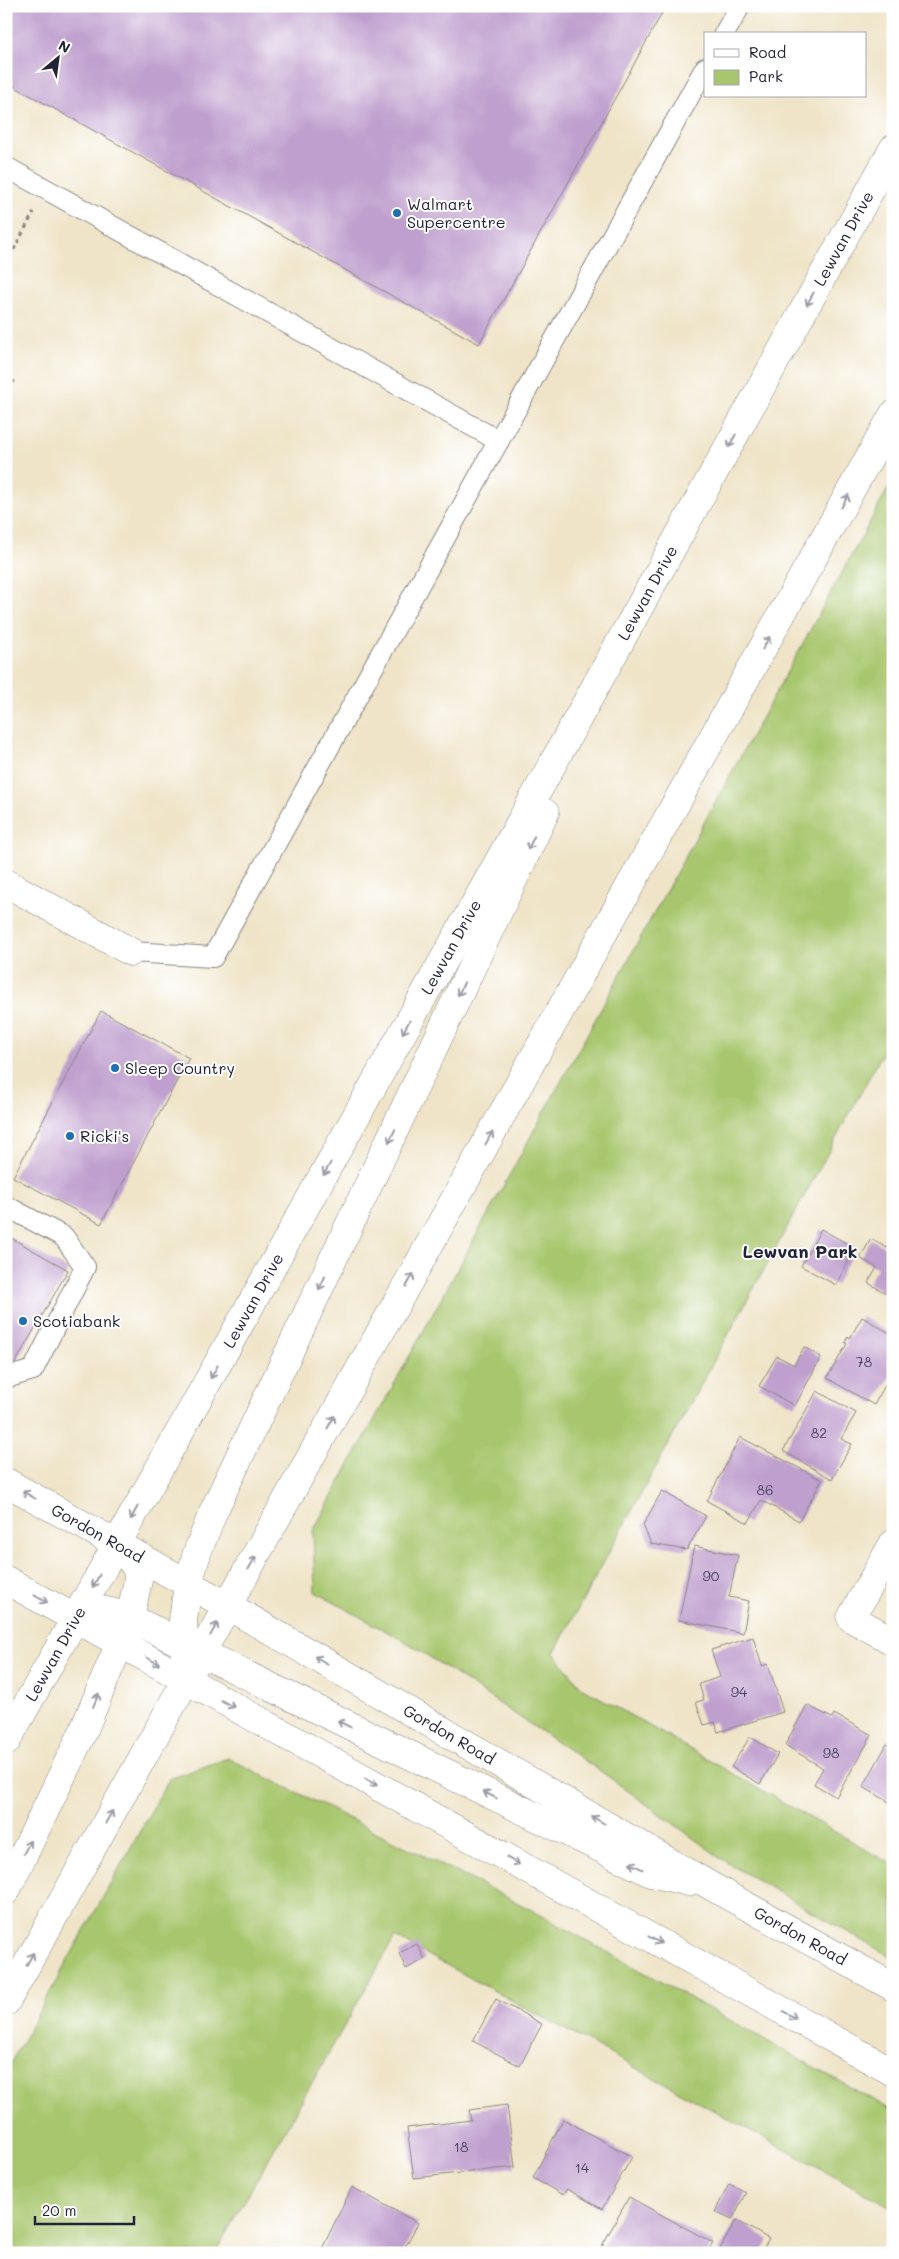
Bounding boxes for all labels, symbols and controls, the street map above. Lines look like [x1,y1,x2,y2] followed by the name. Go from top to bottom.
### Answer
[32,32,82,82] north arrow
[704,32,866,98] legend
[55,35,74,57] text: N
[749,42,786,62] text: Road
[749,66,783,86] text: Park
[808,187,878,289] street label: Lewvan Drive
[407,193,506,232] place label: Walmart Supercentre
[391,207,403,219] marker: Walmart Supercentre
[805,291,814,306] one-way arrow
[726,434,736,448] one-way arrow
[840,494,850,509] one-way arrow
[612,541,682,644] street label: Lewvan Drive
[761,636,771,651] one-way arrow
[526,835,535,850] one-way arrow
[415,896,485,998] street label: Lewvan Drive
[456,982,466,997] one-way arrow
[401,1019,411,1034] one-way arrow
[125,1057,235,1078] place label: Sleep Country
[109,1062,121,1074] marker: Sleep Country
[80,1125,129,1146] place label: Ricki's
[386,1128,396,1143] one-way arrow
[64,1130,76,1142] marker: Ricki's
[485,1131,495,1145] one-way arrow
[322,1161,332,1176] one-way arrow
[742,1239,858,1263] district label: Lewvan Park
[218,1249,288,1351] street label: Lewvan Drive
[405,1272,415,1287] one-way arrow
[317,1275,326,1290] one-way arrow
[33,1310,120,1331] place label: Scotiabank
[17,1315,29,1327] marker: Scotiabank
[856,1352,872,1371] house number: 78
[208,1364,218,1378] one-way arrow
[326,1414,336,1429] one-way arrow
[811,1423,827,1442] house number: 82
[757,1480,773,1499] house number: 86
[22,1489,36,1499] one-way arrow
[48,1498,148,1567] street label: Gordon Road
[129,1506,139,1521] one-way arrow
[247,1557,257,1571] one-way arrow
[703,1566,720,1585] house number: 90
[91,1574,101,1589] one-way arrow
[33,1594,48,1604] one-way arrow
[20,1602,90,1705] street label: Lewvan Drive
[210,1623,220,1637] one-way arrow
[314,1655,329,1665] one-way arrow
[146,1657,160,1667] one-way arrow
[731,1682,748,1701] house number: 94
[92,1693,102,1708] one-way arrow
[221,1699,235,1709] one-way arrow
[400,1699,499,1769] street label: Gordon Road
[336,1719,351,1729] one-way arrow
[823,1743,839,1762] house number: 98
[363,1778,377,1788] one-way arrow
[482,1790,497,1800] one-way arrow
[105,1811,115,1825] one-way arrow
[592,1815,606,1825] one-way arrow
[23,1840,33,1855] one-way arrow
[505,1856,520,1866] one-way arrow
[629,1861,644,1870] one-way arrow
[751,1901,851,1969] street label: Gordon Road
[647,1935,662,1945] one-way arrow
[25,1952,35,1967] one-way arrow
[782,2010,797,2020] one-way arrow
[454,2137,468,2156] house number: 18
[575,2158,590,2177] house number: 14
[35,2194,134,2226] scale bar
[42,2200,76,2220] text: 20 m

